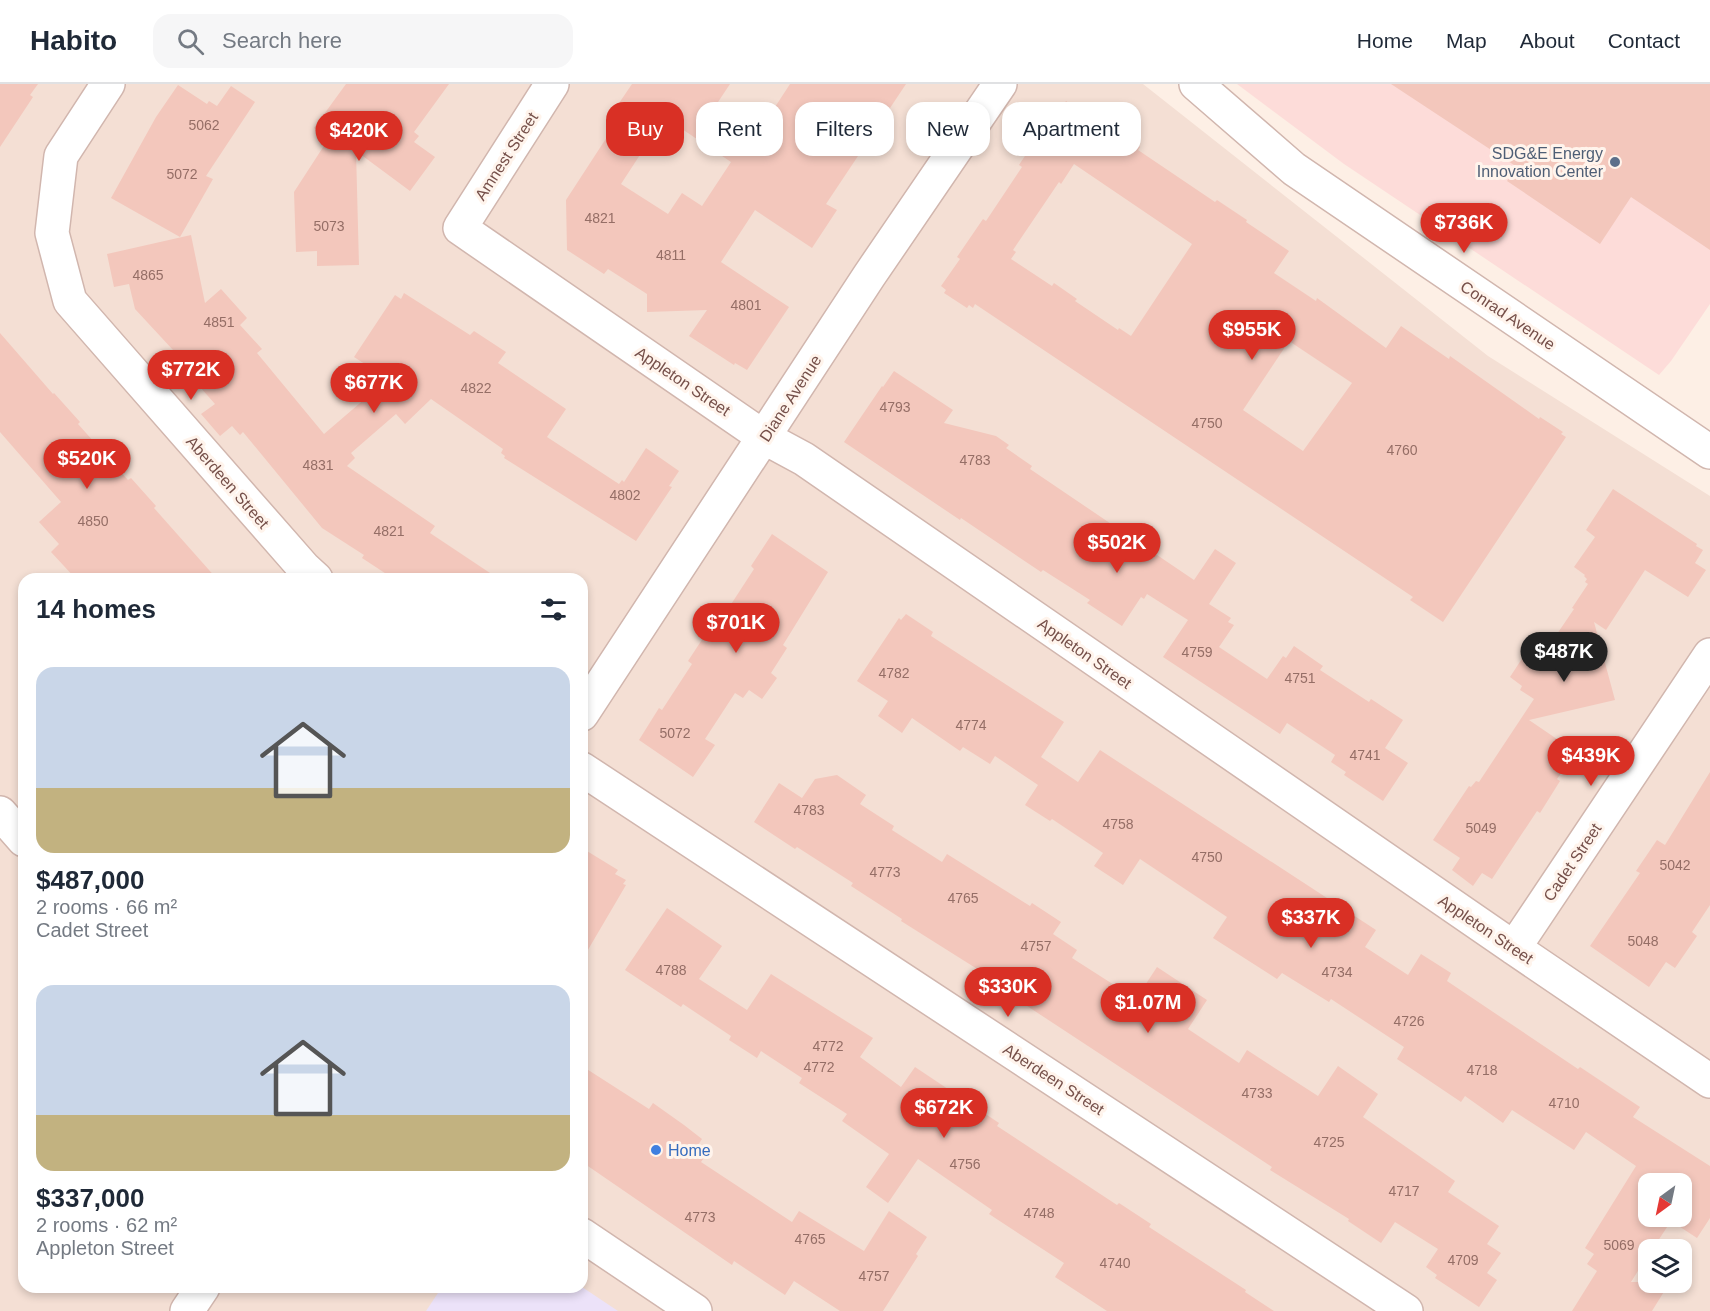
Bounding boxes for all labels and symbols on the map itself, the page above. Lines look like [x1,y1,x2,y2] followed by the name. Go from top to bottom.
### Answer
[472,109,541,203] street label: Amnest Street
[317,111,401,162] pin: $420K
[188,117,220,133] house number: 5062
[1477,145,1604,180] place label: SDG&E Energy Innovation Center
[1608,155,1622,169] marker: SDG&E Energy Innovation Center
[166,166,198,182] house number: 5072
[1422,203,1506,254] pin: $736K
[584,210,616,226] house number: 4821
[313,218,345,234] house number: 5073
[656,247,686,263] house number: 4811
[132,267,164,283] house number: 4865
[1457,278,1558,353] street label: Conrad Avenue
[730,297,762,313] house number: 4801
[1210,310,1294,361] pin: $955K
[203,314,235,330] house number: 4851
[632,344,734,420] street label: Appleton Street
[149,350,233,401] pin: $772K
[756,352,825,445] street label: Diane Avenue
[332,363,416,414] pin: $677K
[460,380,492,396] house number: 4822
[879,399,911,415] house number: 4793
[1191,415,1223,431] house number: 4750
[183,433,273,532] street label: Aberdeen Street
[45,439,129,490] pin: $520K
[1386,442,1418,458] house number: 4760
[959,452,991,468] house number: 4783
[302,457,334,473] house number: 4831
[609,487,641,503] house number: 4802
[77,513,109,529] house number: 4850
[373,523,405,539] house number: 4821
[1075,523,1159,574] pin: $502K
[694,603,778,654] pin: $701K
[1035,615,1135,692] street label: Appleton Street
[1522,632,1606,683] pin: $487K
[1181,644,1213,660] house number: 4759
[878,665,910,681] house number: 4782
[1284,670,1316,686] house number: 4751
[955,717,987,733] house number: 4774
[659,725,691,741] house number: 5072
[1549,736,1633,787] pin: $439K
[1349,747,1381,763] house number: 4741
[793,802,825,818] house number: 4783
[1102,816,1134,832] house number: 4758
[1465,820,1497,836] house number: 5049
[1540,820,1605,904] street label: Cadet Street
[1191,849,1223,865] house number: 4750
[1659,857,1691,873] house number: 5042
[869,864,901,880] house number: 4773
[947,890,979,906] house number: 4765
[1435,892,1537,968] street label: Appleton Street
[1269,898,1353,949] pin: $337K
[1627,933,1659,949] house number: 5048
[1020,938,1052,954] house number: 4757
[655,962,687,978] house number: 4788
[1321,964,1353,980] house number: 4734
[966,967,1050,1018] pin: $330K
[1099,983,1197,1034] pin: $1.07M
[1393,1013,1425,1029] house number: 4726
[812,1038,844,1054] house number: 4772
[1000,1041,1108,1119] street label: Aberdeen Street
[803,1059,835,1075] house number: 4772
[1466,1062,1498,1078] house number: 4718
[1241,1085,1273,1101] house number: 4733
[902,1088,986,1139] pin: $672K
[1548,1095,1580,1111] house number: 4710
[1313,1134,1345,1150] house number: 4725
[668,1142,711,1159] place label: Home
[649,1143,663,1157] marker: Home
[949,1156,981,1172] house number: 4756
[1638,1173,1692,1227] north arrow
[1388,1183,1420,1199] house number: 4717
[1023,1205,1055,1221] house number: 4748
[684,1209,716,1225] house number: 4773
[794,1231,826,1247] house number: 4765
[1603,1237,1635,1253] house number: 5069
[1447,1252,1479,1268] house number: 4709
[1099,1255,1131,1271] house number: 4740
[858,1268,890,1284] house number: 4757

